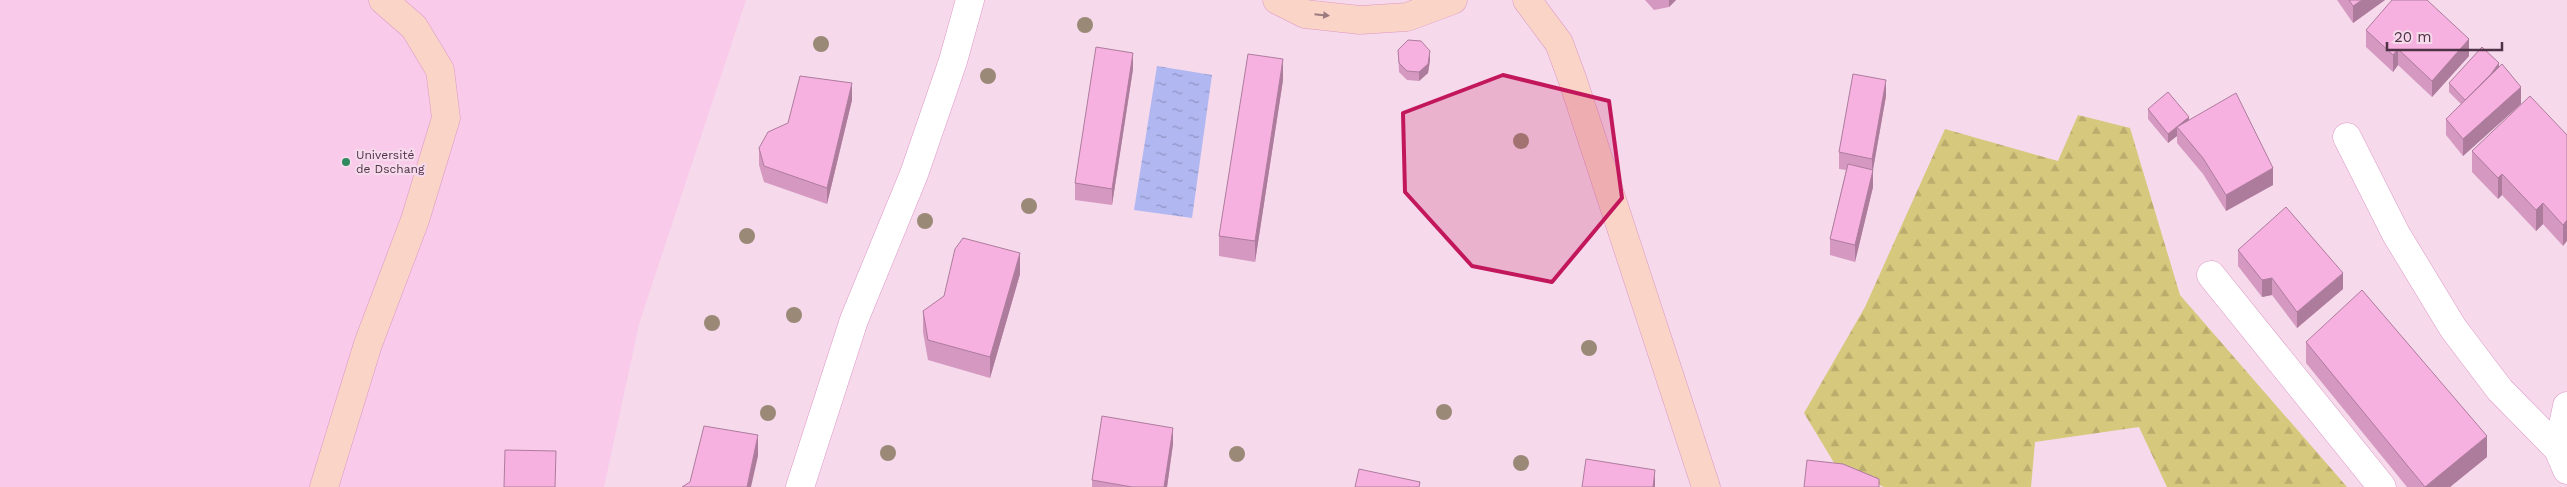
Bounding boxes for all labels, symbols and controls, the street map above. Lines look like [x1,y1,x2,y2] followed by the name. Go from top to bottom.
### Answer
[1315,11,1331,19] one-way arrow
[2387,20,2502,52] scale bar
[2394,28,2432,46] text: 20 m
[356,148,425,176] place label: Université de Dschang
[340,156,352,168] marker: Université de Dschang

